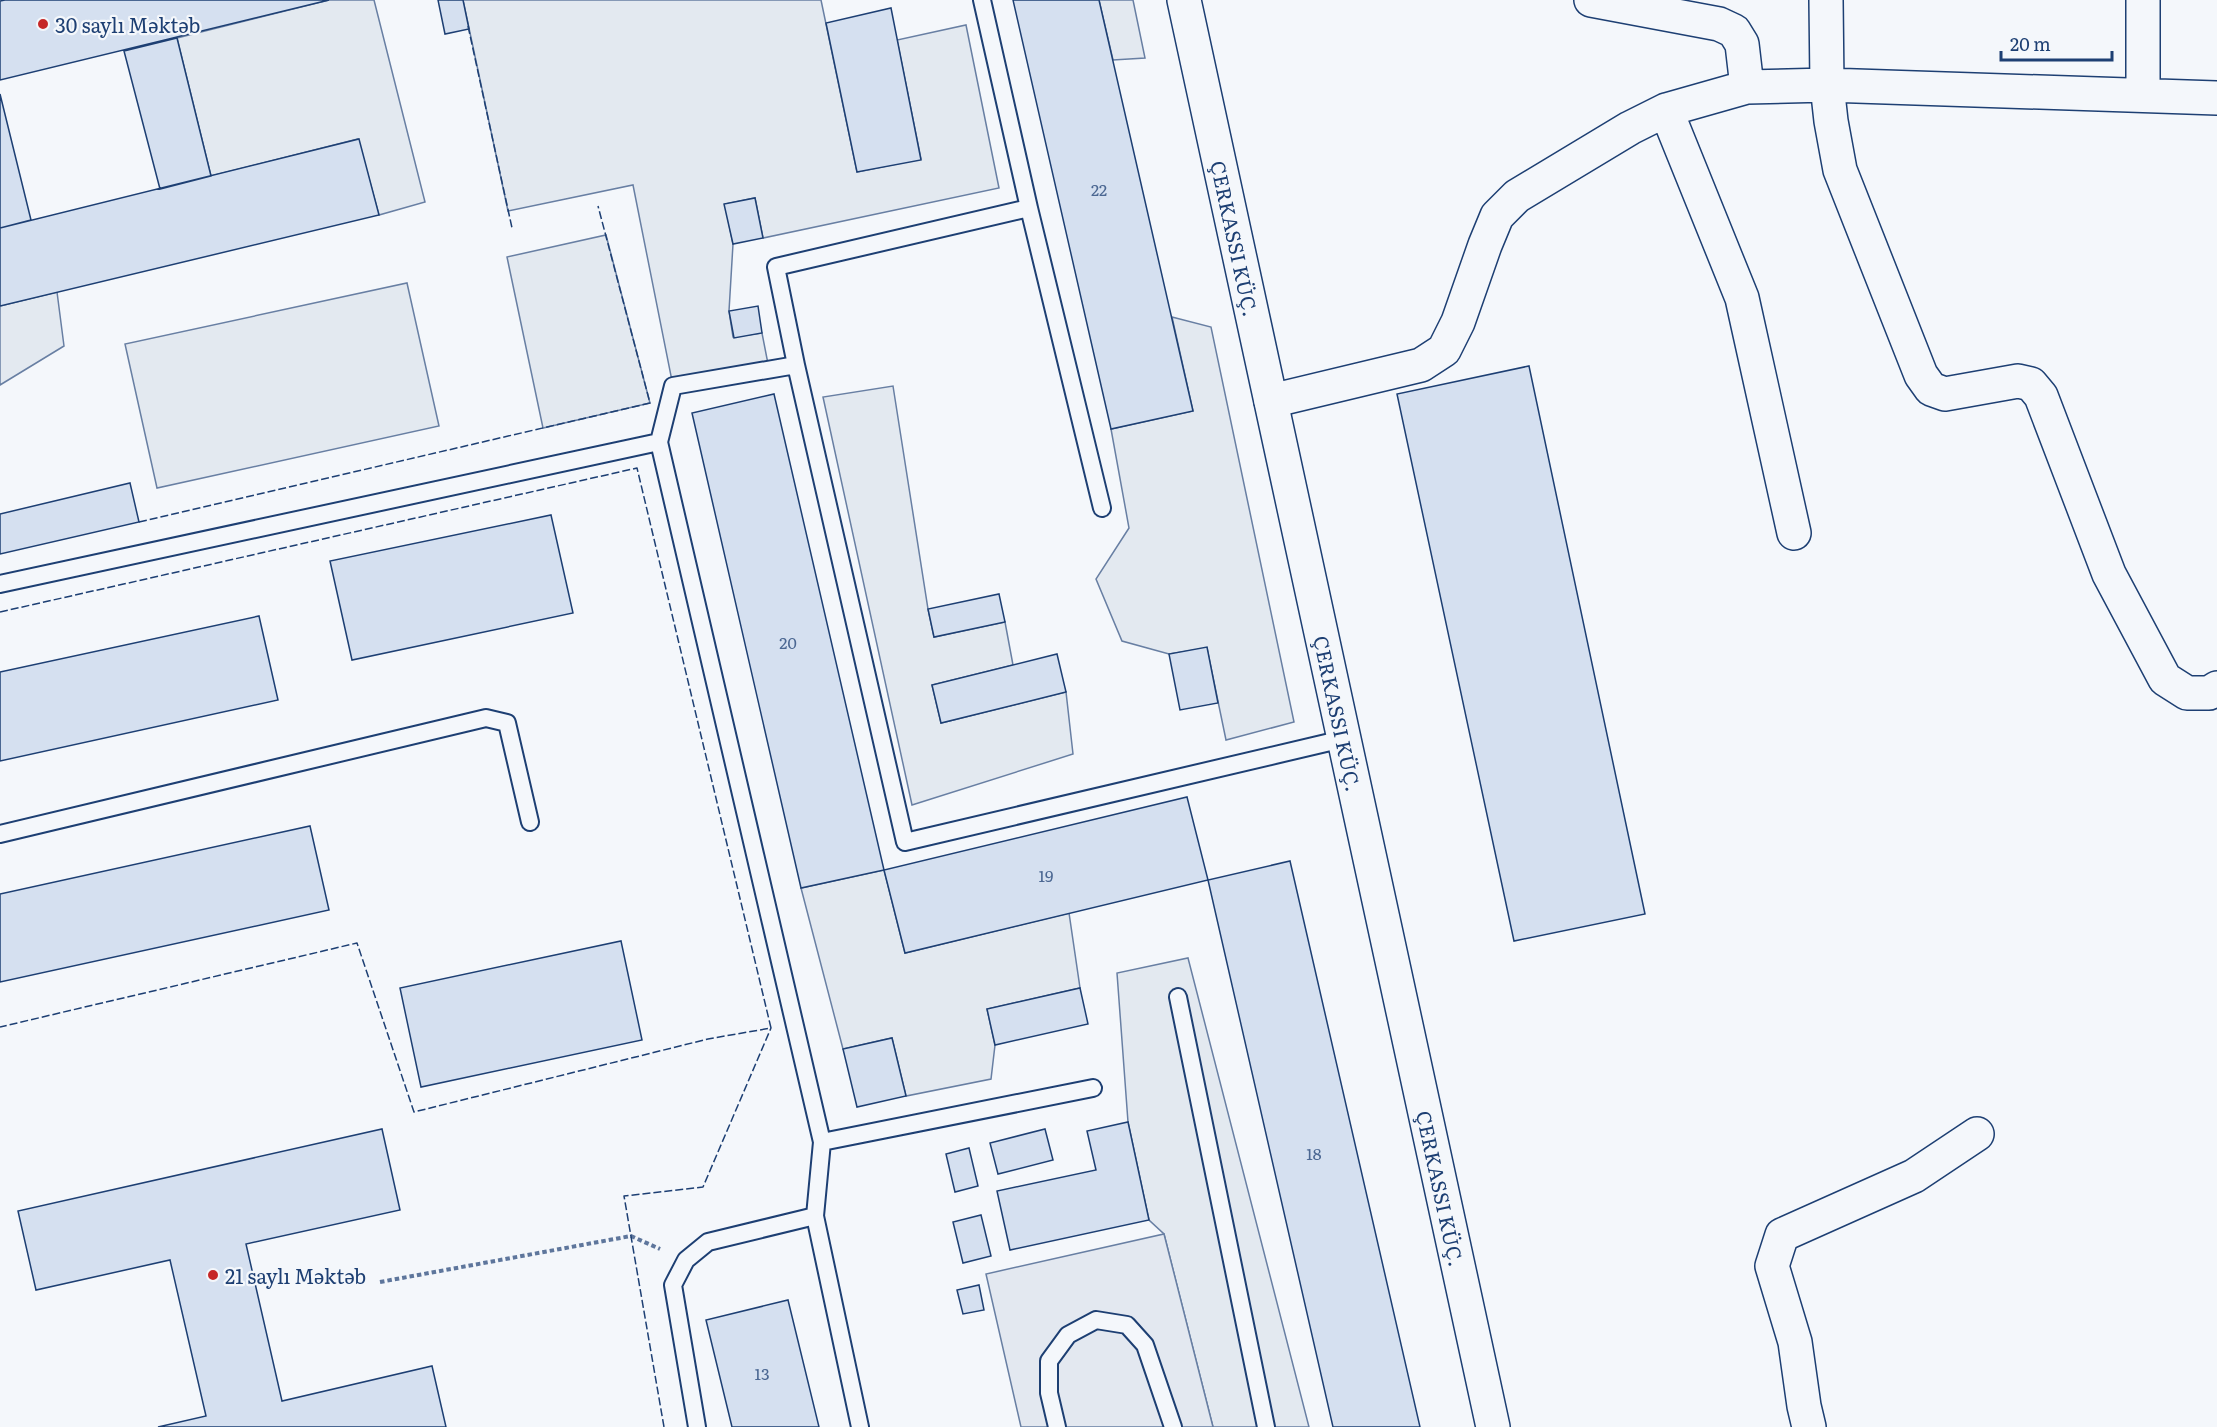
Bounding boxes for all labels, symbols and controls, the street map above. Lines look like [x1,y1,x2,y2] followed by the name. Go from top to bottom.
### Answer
[55,9,200,39] place label: 30 saylı Məktəb
[36,17,50,31] marker: 30 saylı Məktəb
[2001,24,2112,62] scale bar
[2010,30,2051,57] text: 20 m
[1204,158,1267,319] street label: ÇERKASSI KÜÇ.
[1091,177,1107,201] house number: 22
[779,630,797,654] house number: 20
[1307,633,1370,794] street label: ÇERKASSI KÜÇ.
[1039,863,1053,887] house number: 19
[1410,1108,1473,1269] street label: ÇERKASSI KÜÇ.
[1306,1141,1322,1165] house number: 18
[225,1260,366,1290] place label: 21 saylı Məktəb
[206,1268,220,1282] marker: 21 saylı Məktəb
[754,1361,770,1385] house number: 13

